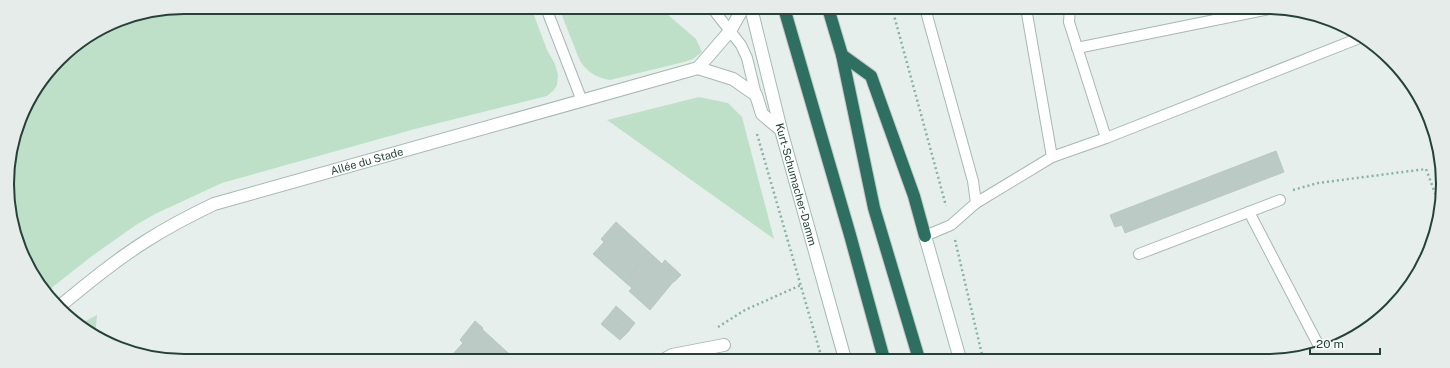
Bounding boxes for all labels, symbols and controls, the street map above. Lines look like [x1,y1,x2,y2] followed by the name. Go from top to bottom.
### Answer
[774,122,819,247] street label: Kurt-Schumacher-Damm
[329,145,404,177] street label: Allée du Stade
[1310,330,1380,356] scale bar
[1316,337,1344,351] text: 20 m

